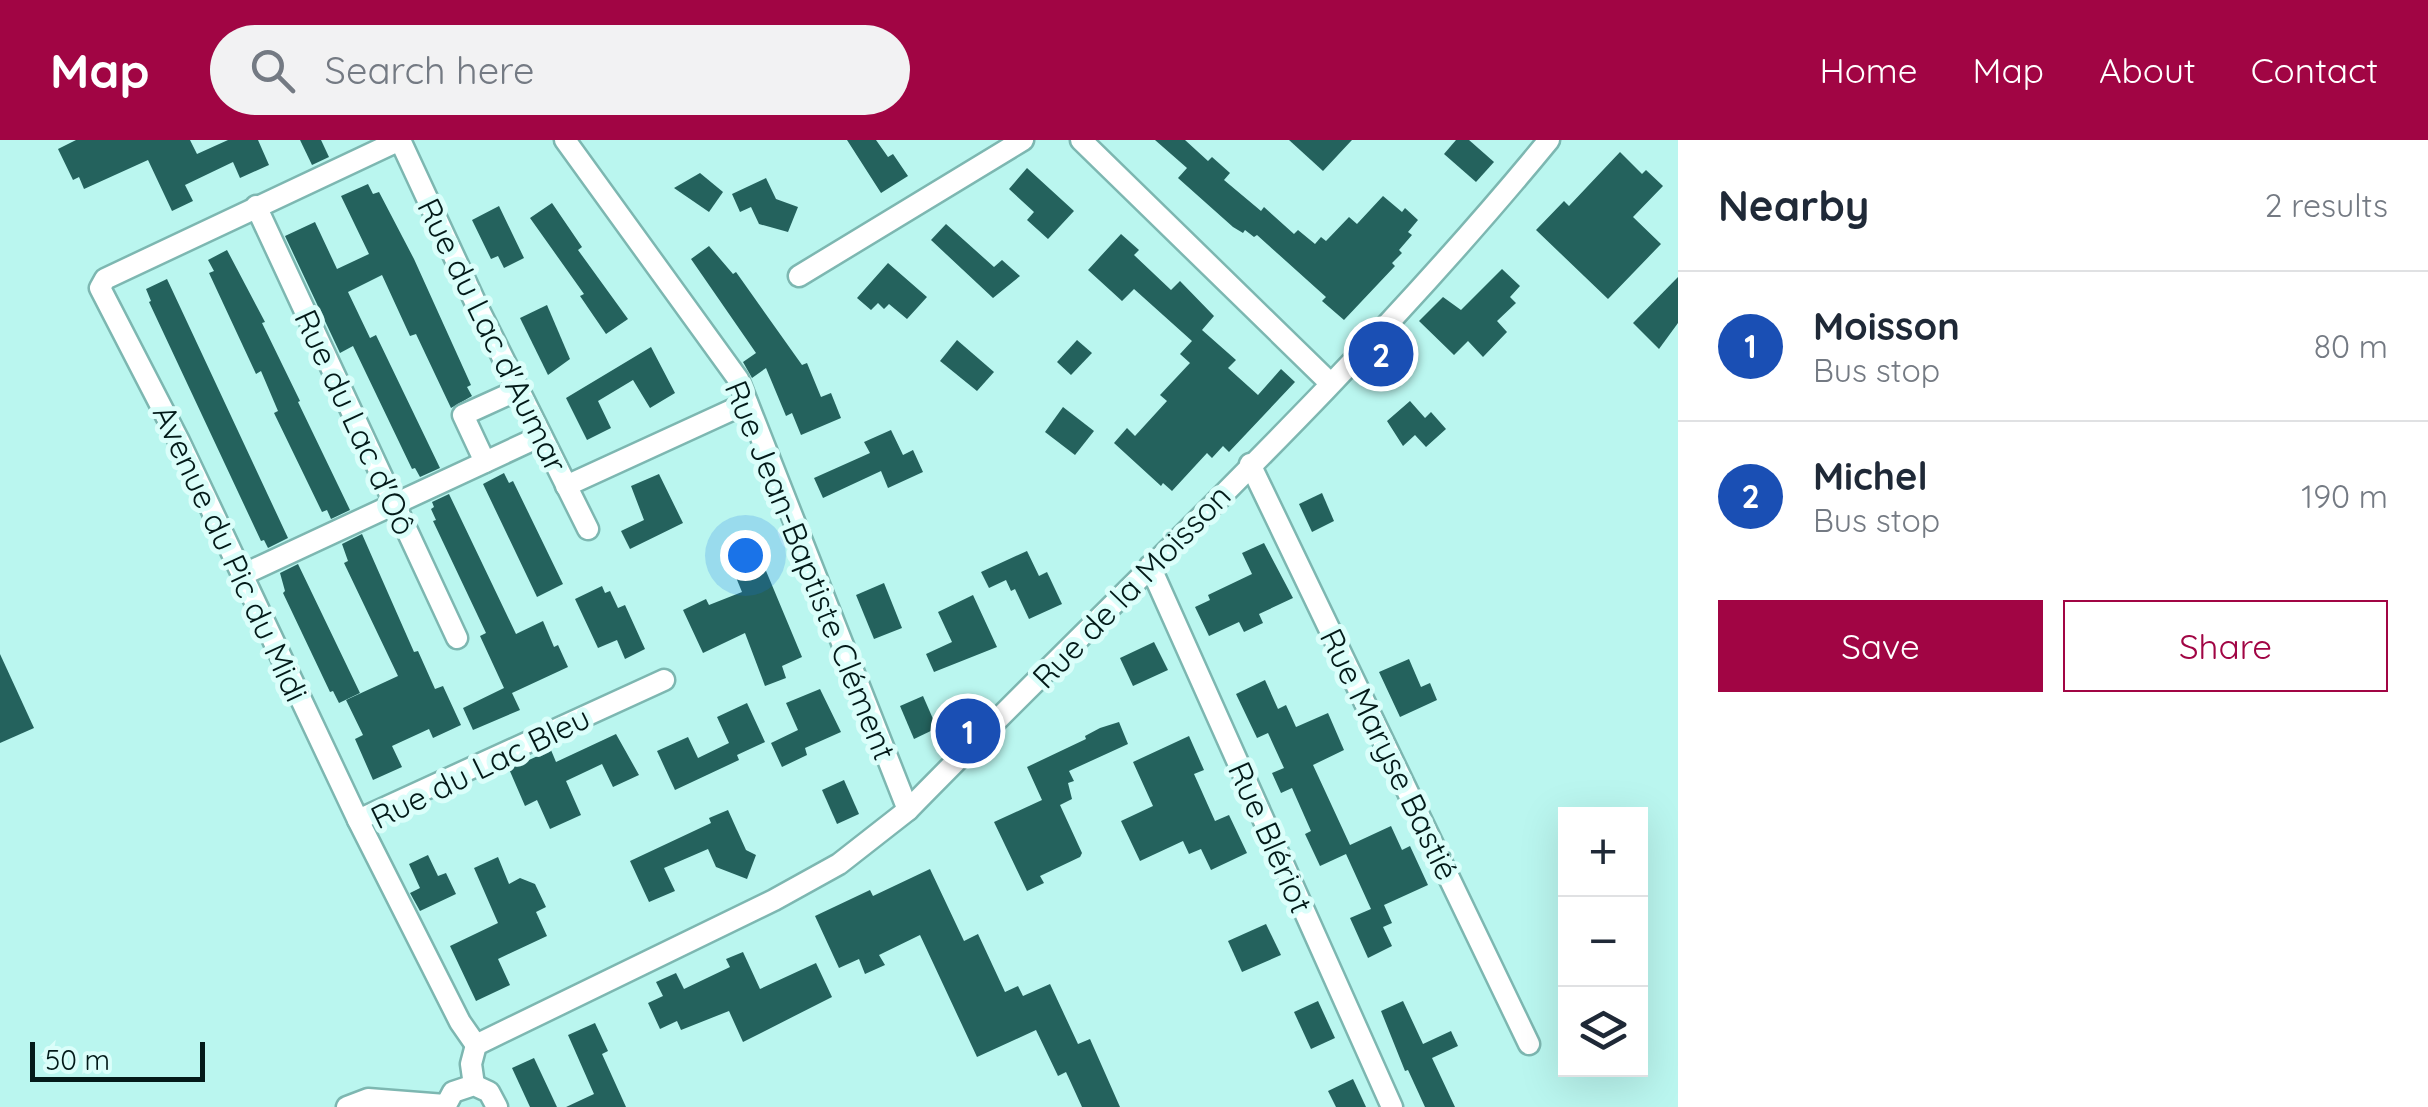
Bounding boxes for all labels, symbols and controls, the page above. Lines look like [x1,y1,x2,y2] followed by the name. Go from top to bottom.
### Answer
[210,25,910,115] search box
[50,40,150,100] text: Map
[245,43,300,98] icon: search
[325,46,534,94] text: Search here
[1820,48,1918,92] text: Home
[1973,48,2044,92] text: Map
[2099,48,2196,92] text: About
[2251,48,2378,92] text: Contact
[1718,179,1869,232] text: Nearby
[2265,185,2388,225] text: 2 results
[409,192,577,478] street label: Rue du Lac d'Aumar
[1813,302,1960,350] text: Moisson
[286,303,426,541] street label: Rue du Lac d'Oô
[1348,316,1414,392] pin: 2
[1744,326,1757,366] text: 1
[2314,326,2388,366] text: 80 m
[1813,350,1940,390] text: Bus stop
[717,375,905,765] street label: Rue Jean-Baptiste Clément
[145,398,317,708] street label: Avenue du Pic du Midi
[1813,452,1928,500] text: Michel
[1023,476,1239,696] street label: Rue de la Moisson
[1741,476,1760,516] text: 2
[2301,476,2388,516] text: 190 m
[1813,500,1940,540] text: Bus stop
[720,530,771,581] your location
[1718,600,2043,692] button: Save
[2063,600,2388,692] button: Share
[1312,622,1468,886] street label: Rue Maryse Bastié
[936,694,1000,768] pin: 1
[364,697,596,837] street label: Rue du Lac Bleu
[1220,755,1322,919] street label: Rue Blériot
[1558,807,1648,1077] map controls
[1558,807,1648,897] button: +
[1558,897,1648,987] button: −
[1558,987,1648,1077] button: layers
[30,1037,205,1082] scale bar
[45,1042,110,1077] text: 50 m

